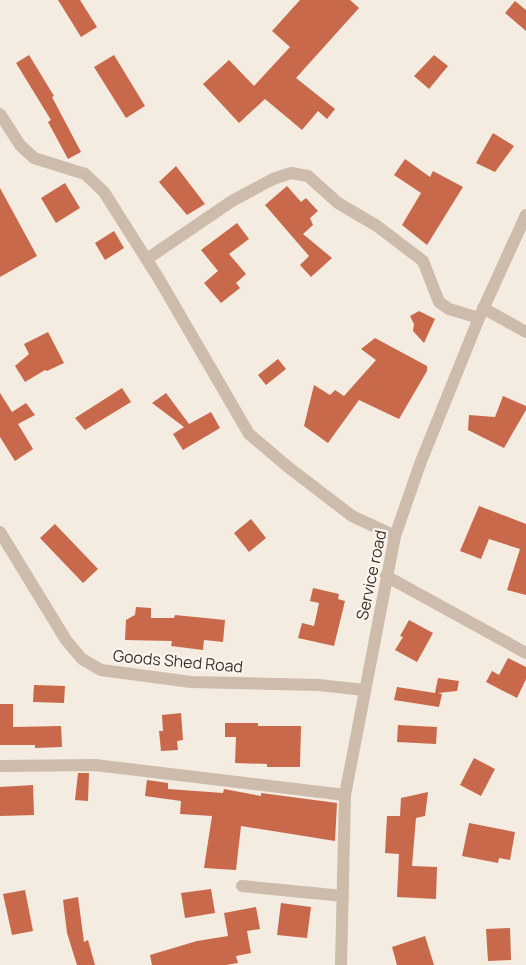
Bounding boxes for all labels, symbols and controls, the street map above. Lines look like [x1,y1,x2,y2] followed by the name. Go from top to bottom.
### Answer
[351,528,391,622] street label: Service road
[112,644,244,678] street label: Goods Shed Road

